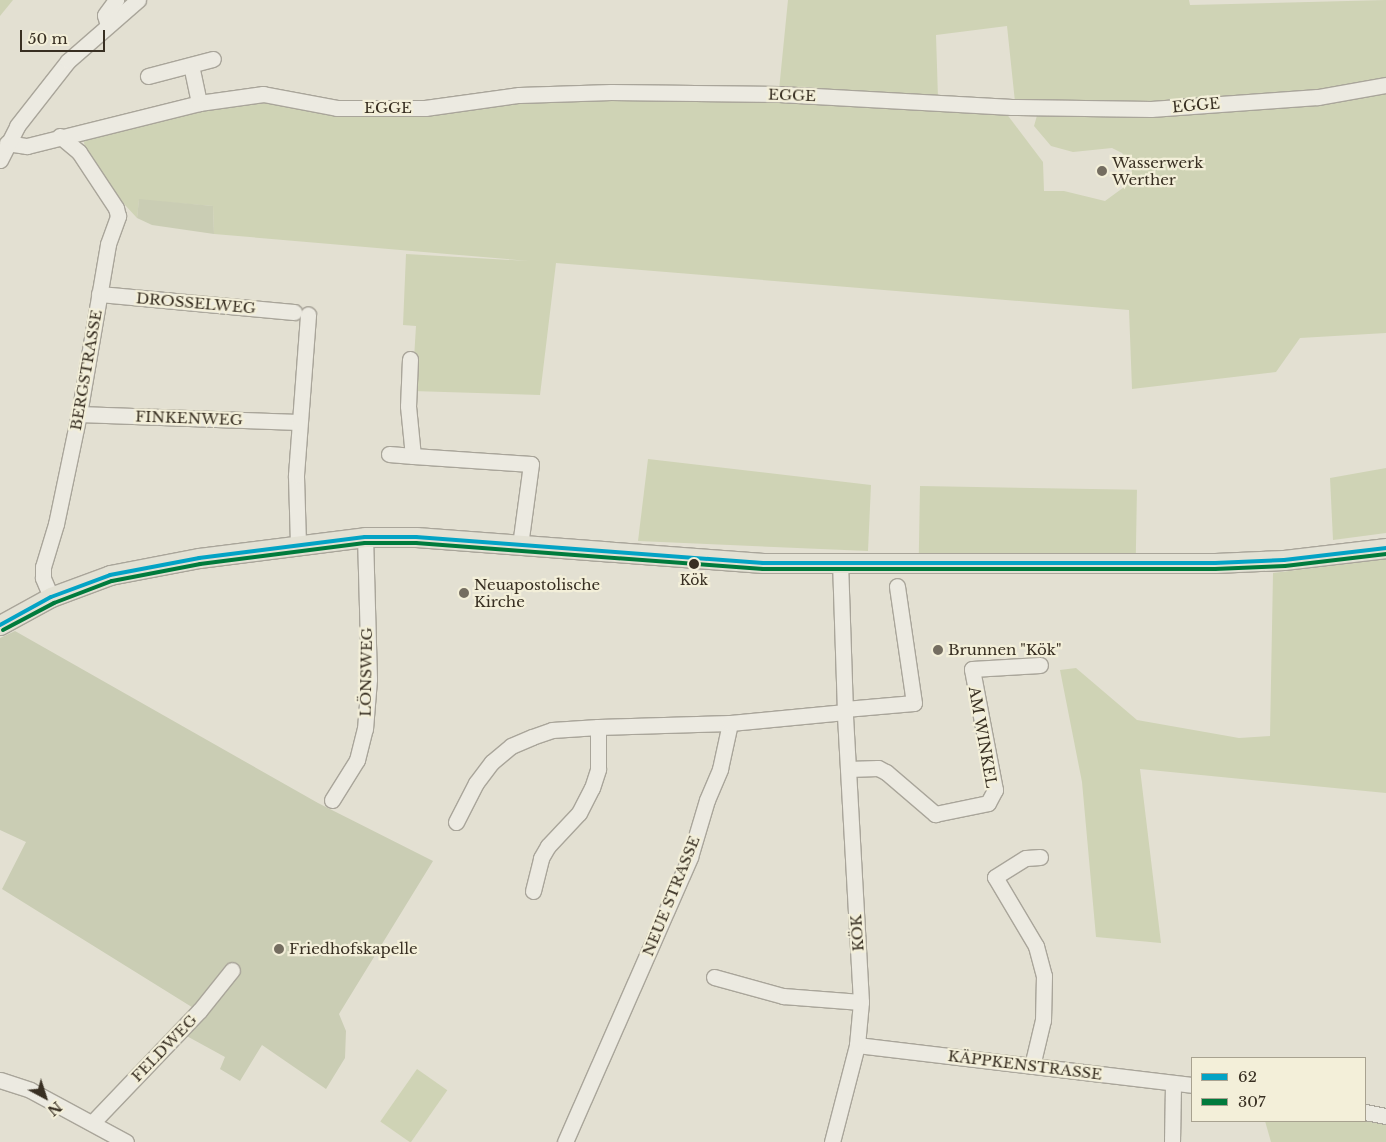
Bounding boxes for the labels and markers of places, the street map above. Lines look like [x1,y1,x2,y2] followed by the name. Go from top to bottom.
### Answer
[1112,153,1204,188] place label: Wasserwerk Werther
[1096,165,1108,177] marker: Wasserwerk Werther
[689,559,699,569] marker: Kök
[680,572,708,588] place label: Kök
[474,575,600,610] place label: Neuapostolische Kirche
[458,587,470,599] marker: Neuapostolische Kirche
[948,641,1062,659] place label: Brunnen "Kök"
[932,644,944,656] marker: Brunnen "Kök"
[289,940,418,958] place label: Friedhofskapelle
[273,943,285,955] marker: Friedhofskapelle

